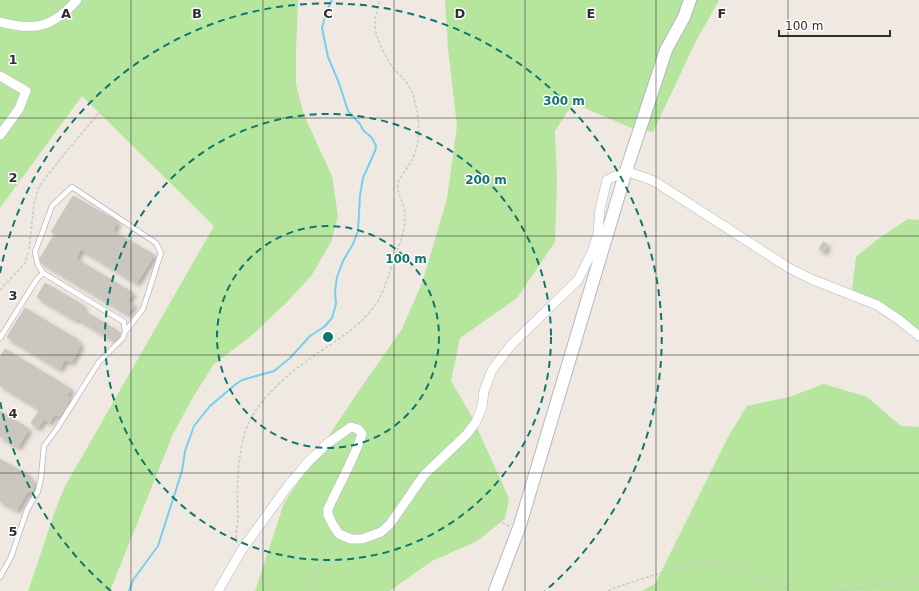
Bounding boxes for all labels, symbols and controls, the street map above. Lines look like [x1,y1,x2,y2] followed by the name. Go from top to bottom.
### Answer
[61,6,71,21] text: A
[192,6,202,21] text: B
[323,6,333,21] text: C
[455,6,466,21] text: D
[587,6,595,21] text: E
[718,6,726,21] text: F
[779,12,890,38] scale bar
[785,19,823,33] text: 100 m
[8,52,18,67] text: 1
[543,94,585,108] text: 300 m
[8,170,18,185] text: 2
[465,173,507,187] text: 200 m
[385,252,427,266] text: 100 m
[8,288,18,303] text: 3
[321,330,335,344] centre of rings
[8,406,18,421] text: 4
[8,524,18,539] text: 5

